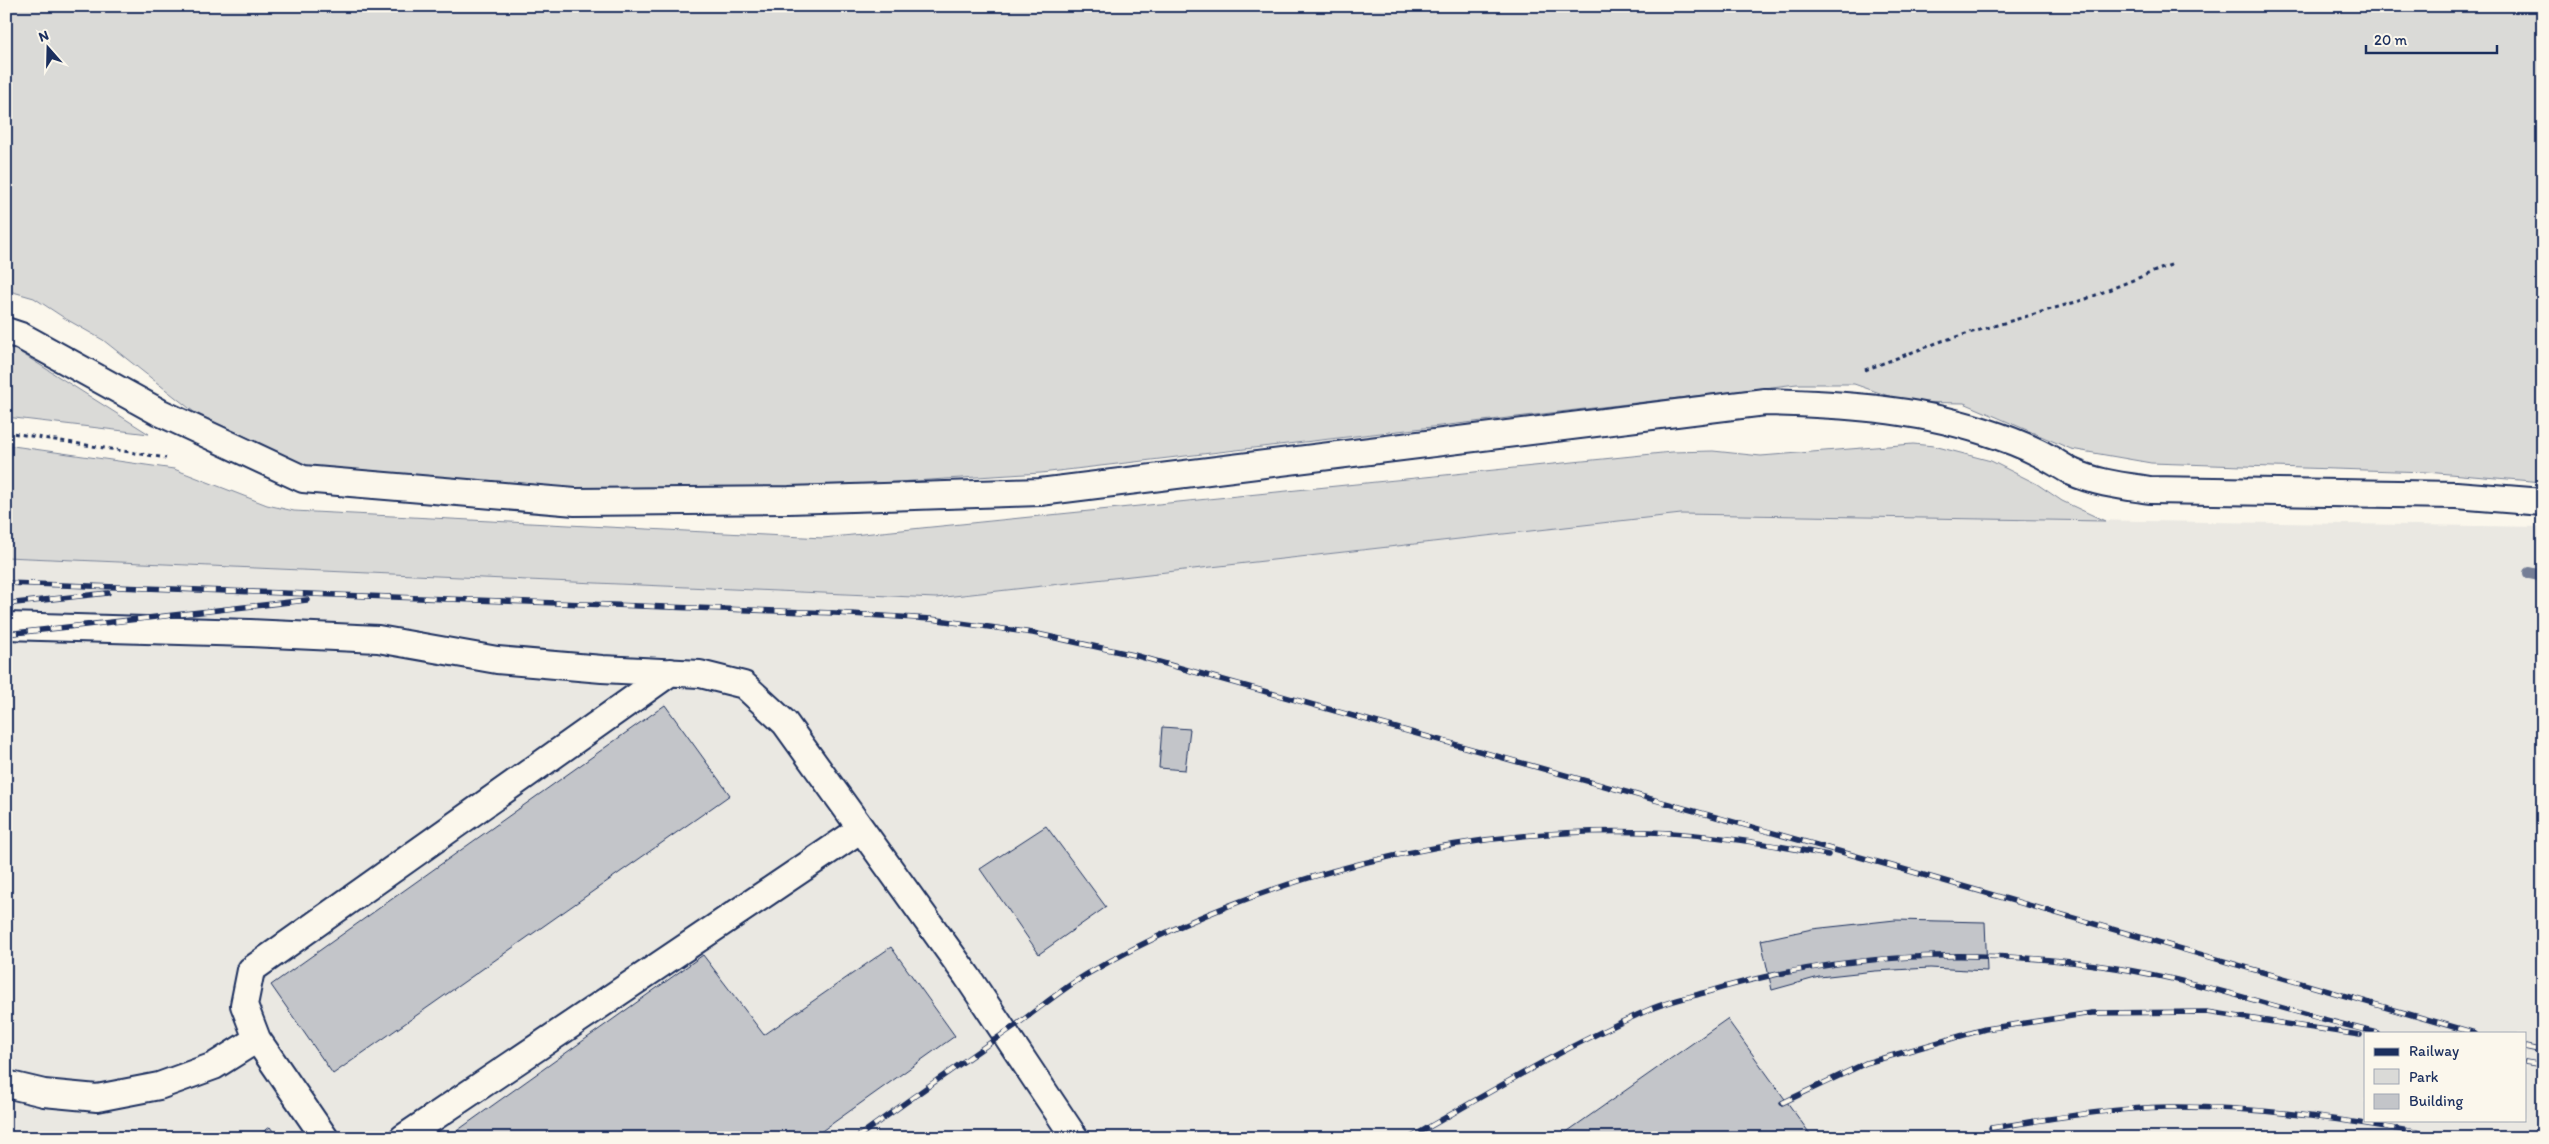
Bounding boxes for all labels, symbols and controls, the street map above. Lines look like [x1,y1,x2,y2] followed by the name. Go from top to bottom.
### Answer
[22,22,72,72] north arrow
[2366,22,2498,54] scale bar
[36,27,51,46] text: N
[2374,31,2408,49] text: 20 m
[2364,1032,2526,1122] legend
[2409,1042,2459,1060] text: Railway
[2409,1068,2439,1086] text: Park
[2409,1092,2463,1110] text: Building

